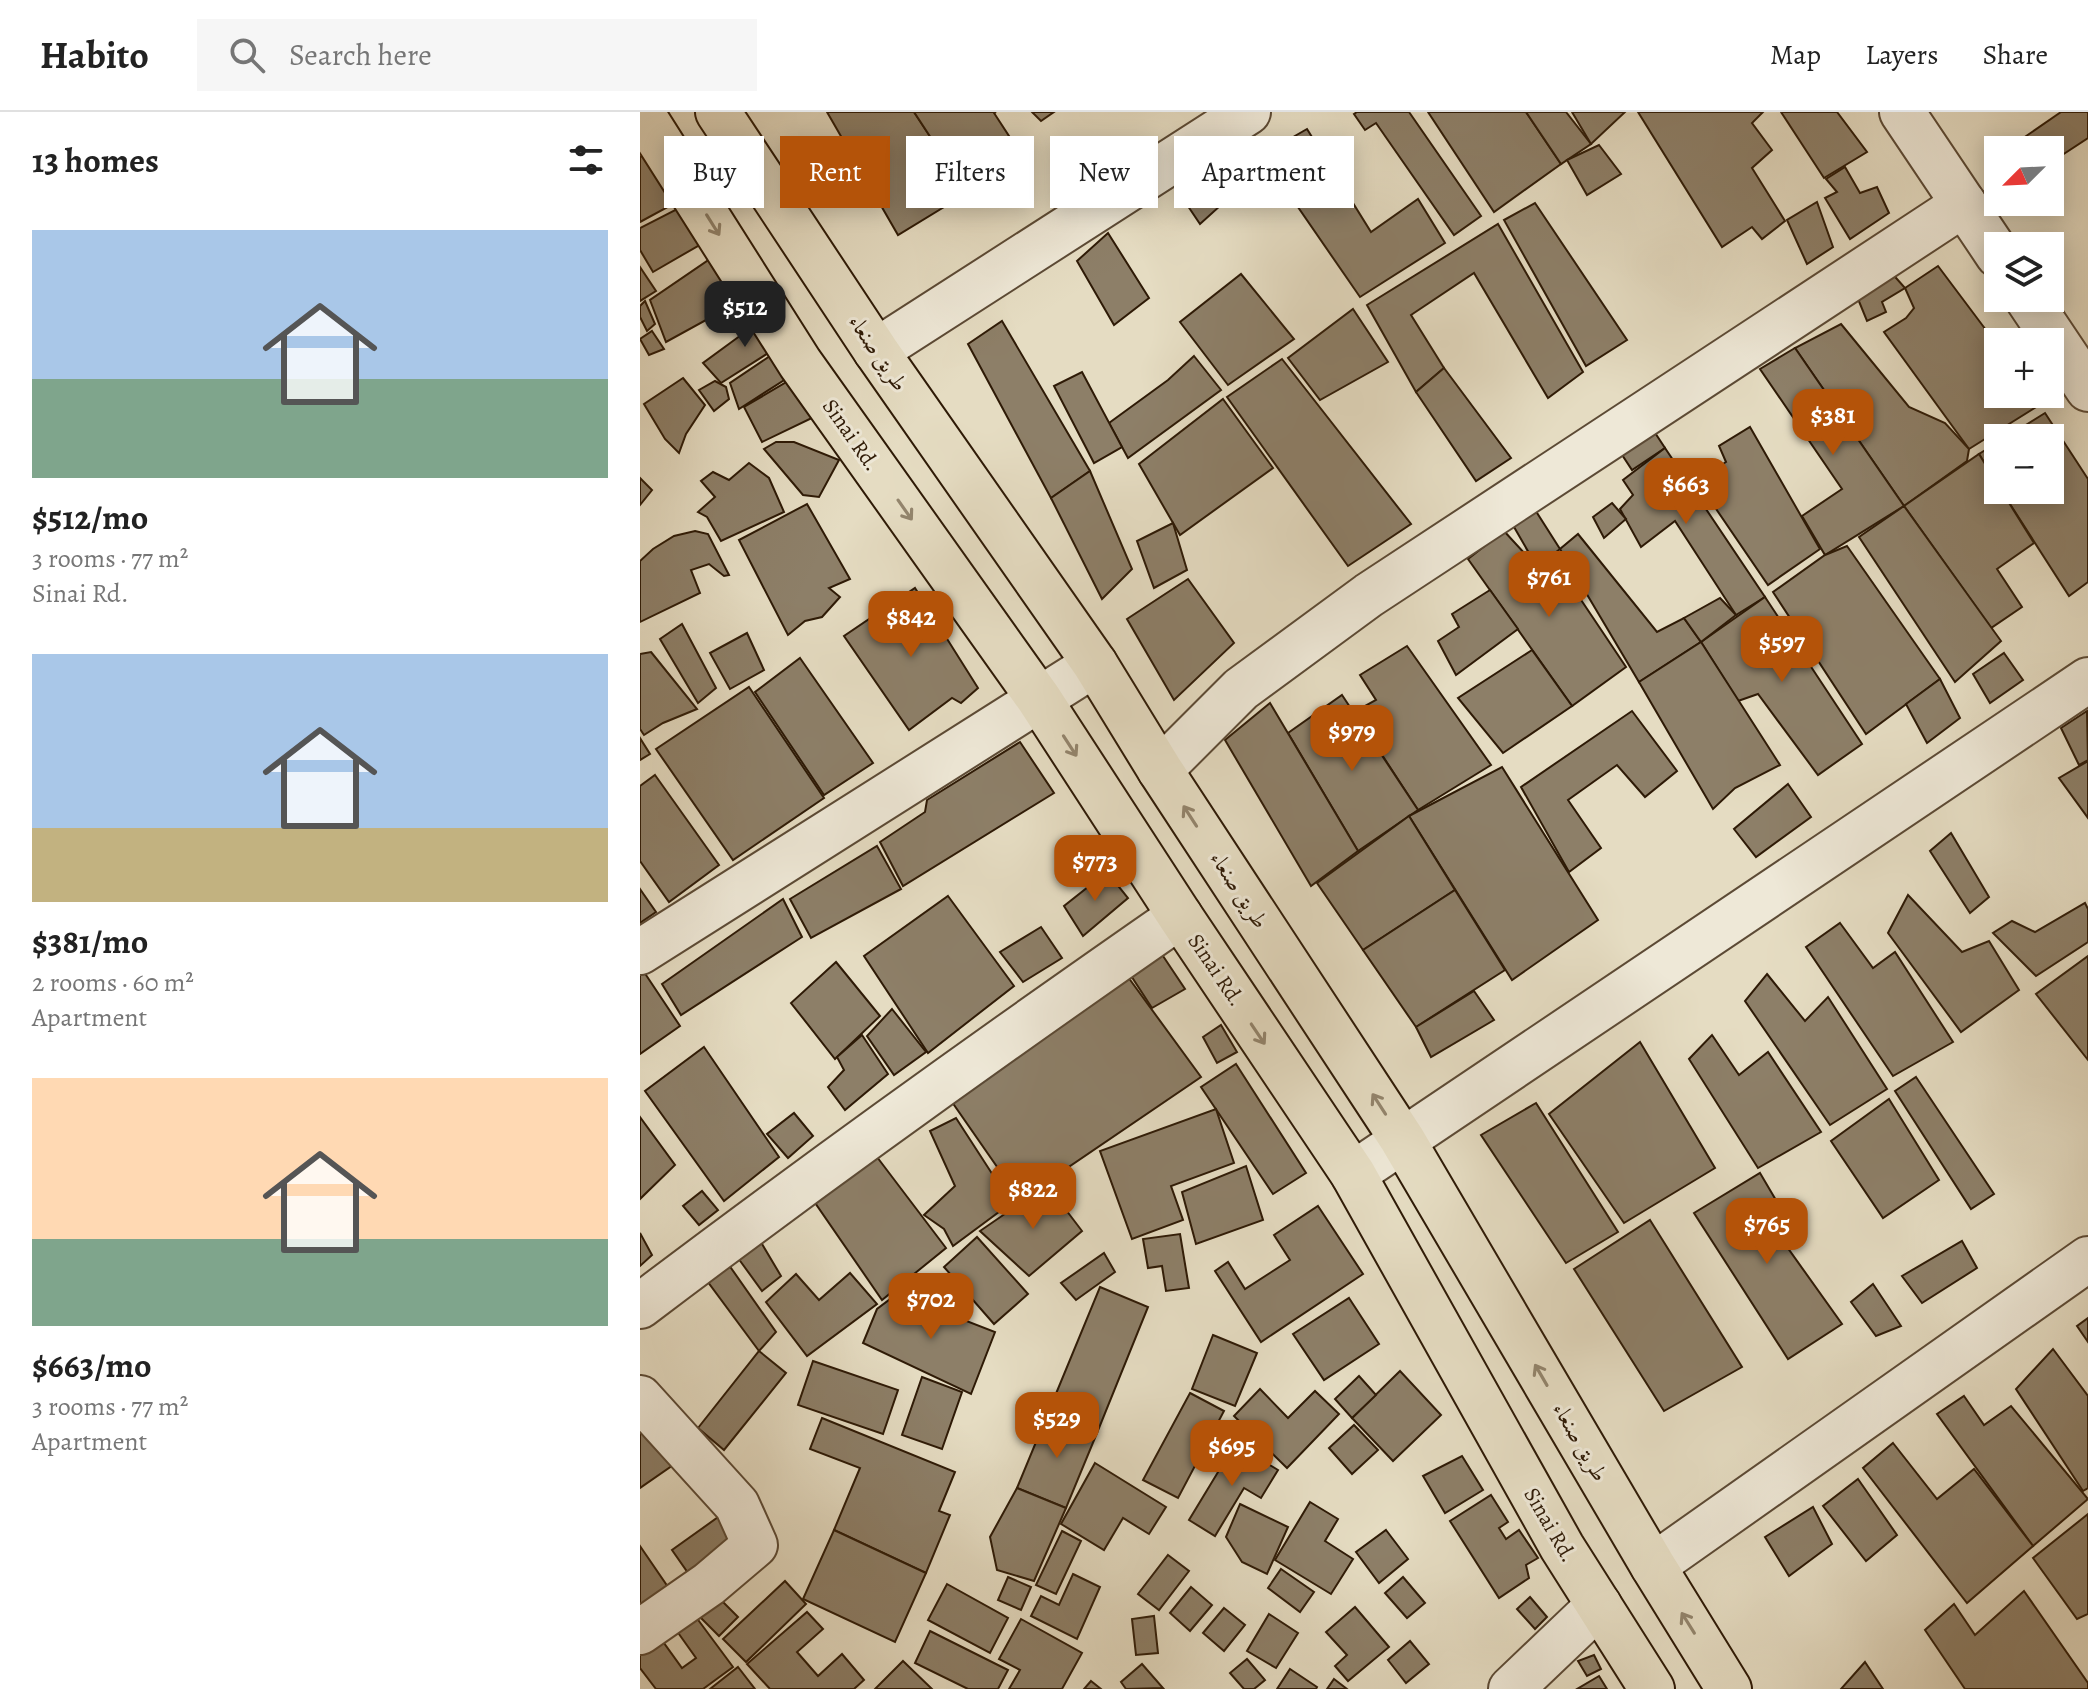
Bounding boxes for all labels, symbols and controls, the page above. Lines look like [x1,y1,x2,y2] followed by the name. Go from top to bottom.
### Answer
[197,19,757,91] search box
[40,29,149,81] text: Habito
[225,33,269,77] icon: search
[289,35,432,75] text: Search here
[1770,36,1821,74] text: Map
[1865,36,1938,74] text: Layers
[1982,36,2048,74] text: Share
[664,136,764,208] chip: Buy
[780,136,890,208] chip: Rent
[906,136,1034,208] chip: Filters
[1050,136,1158,208] chip: New
[1174,136,1354,208] chip: Apartment
[1984,136,2064,216] north arrow
[1984,136,2064,504] map controls
[32,137,159,184] text: 13 homes
[564,138,608,182] icon: filters
[705,213,721,236] one-way arrow
[1984,232,2064,312] button: layers
[698,281,792,349] pin: $512
[248,282,392,426] icon: home
[722,289,768,324] text: $512
[841,309,915,397] street label: طريق صنعاء
[1984,328,2064,408] button: +
[1786,389,1880,457] pin: $381
[815,393,887,477] street label: Sinai Rd.
[1810,397,1856,432] text: $381
[1984,424,2064,504] button: −
[1639,458,1733,526] pin: $663
[1662,466,1710,501] text: $663
[32,494,148,541] text: $512/mo
[897,499,913,521] one-way arrow
[32,541,188,576] text: 3 rooms · 77 m²
[1502,551,1596,619] pin: $761
[1527,559,1571,594] text: $761
[32,576,129,611] text: Sinai Rd.
[864,591,958,659] pin: $842
[886,599,936,634] text: $842
[1735,616,1829,684] pin: $597
[1759,624,1805,659] text: $597
[1305,705,1399,773] pin: $979
[248,706,392,850] icon: home
[1328,713,1376,748] text: $979
[1061,735,1078,757] one-way arrow
[1182,805,1198,828] one-way arrow
[1048,835,1142,903] pin: $773
[1072,843,1118,878] text: $773
[1203,845,1275,935] street label: طريق صنعاء
[32,918,148,965] text: $381/mo
[1181,928,1251,1012] street label: Sinai Rd.
[32,965,194,1000] text: 2 rooms · 60 m²
[32,1000,147,1035] text: Apartment
[1251,1022,1267,1045] one-way arrow
[1370,1093,1386,1116] one-way arrow
[248,1130,392,1274] icon: home
[986,1163,1080,1231] pin: $822
[1008,1171,1058,1206] text: $822
[1720,1198,1814,1266] pin: $765
[1744,1206,1790,1241] text: $765
[884,1273,978,1341] pin: $702
[907,1281,955,1316] text: $702
[32,1342,151,1389] text: $663/mo
[1533,1364,1549,1387] one-way arrow
[32,1389,188,1424] text: 3 rooms · 77 m²
[1010,1392,1104,1460] pin: $529
[1545,1397,1615,1487] street label: طريق صنعاء
[1033,1400,1081,1435] text: $529
[1185,1420,1279,1488] pin: $695
[32,1424,147,1459] text: Apartment
[1208,1428,1256,1463] text: $695
[1517,1482,1583,1568] street label: Sinai Rd.
[1680,1612,1696,1635] one-way arrow

